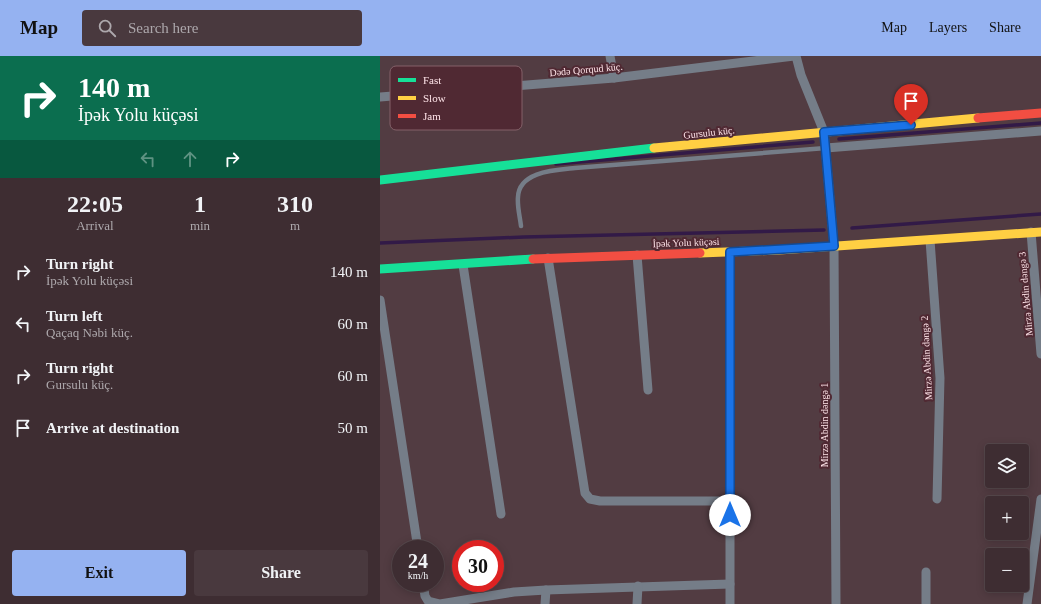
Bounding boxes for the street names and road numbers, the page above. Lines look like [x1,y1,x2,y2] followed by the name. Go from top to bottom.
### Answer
[549,61,623,78] street label: Dədə Qorqud küç.
[683,124,735,141] street label: Gursulu küç.
[652,236,720,249] street label: İpək Yolu küçəsi
[1016,251,1035,337] street label: Mirzə Abdin dəngə 3
[919,315,934,401] street label: Mirzə Abdin dəngə 2
[819,383,830,467] street label: Mirzə Abdin dəngə 1

